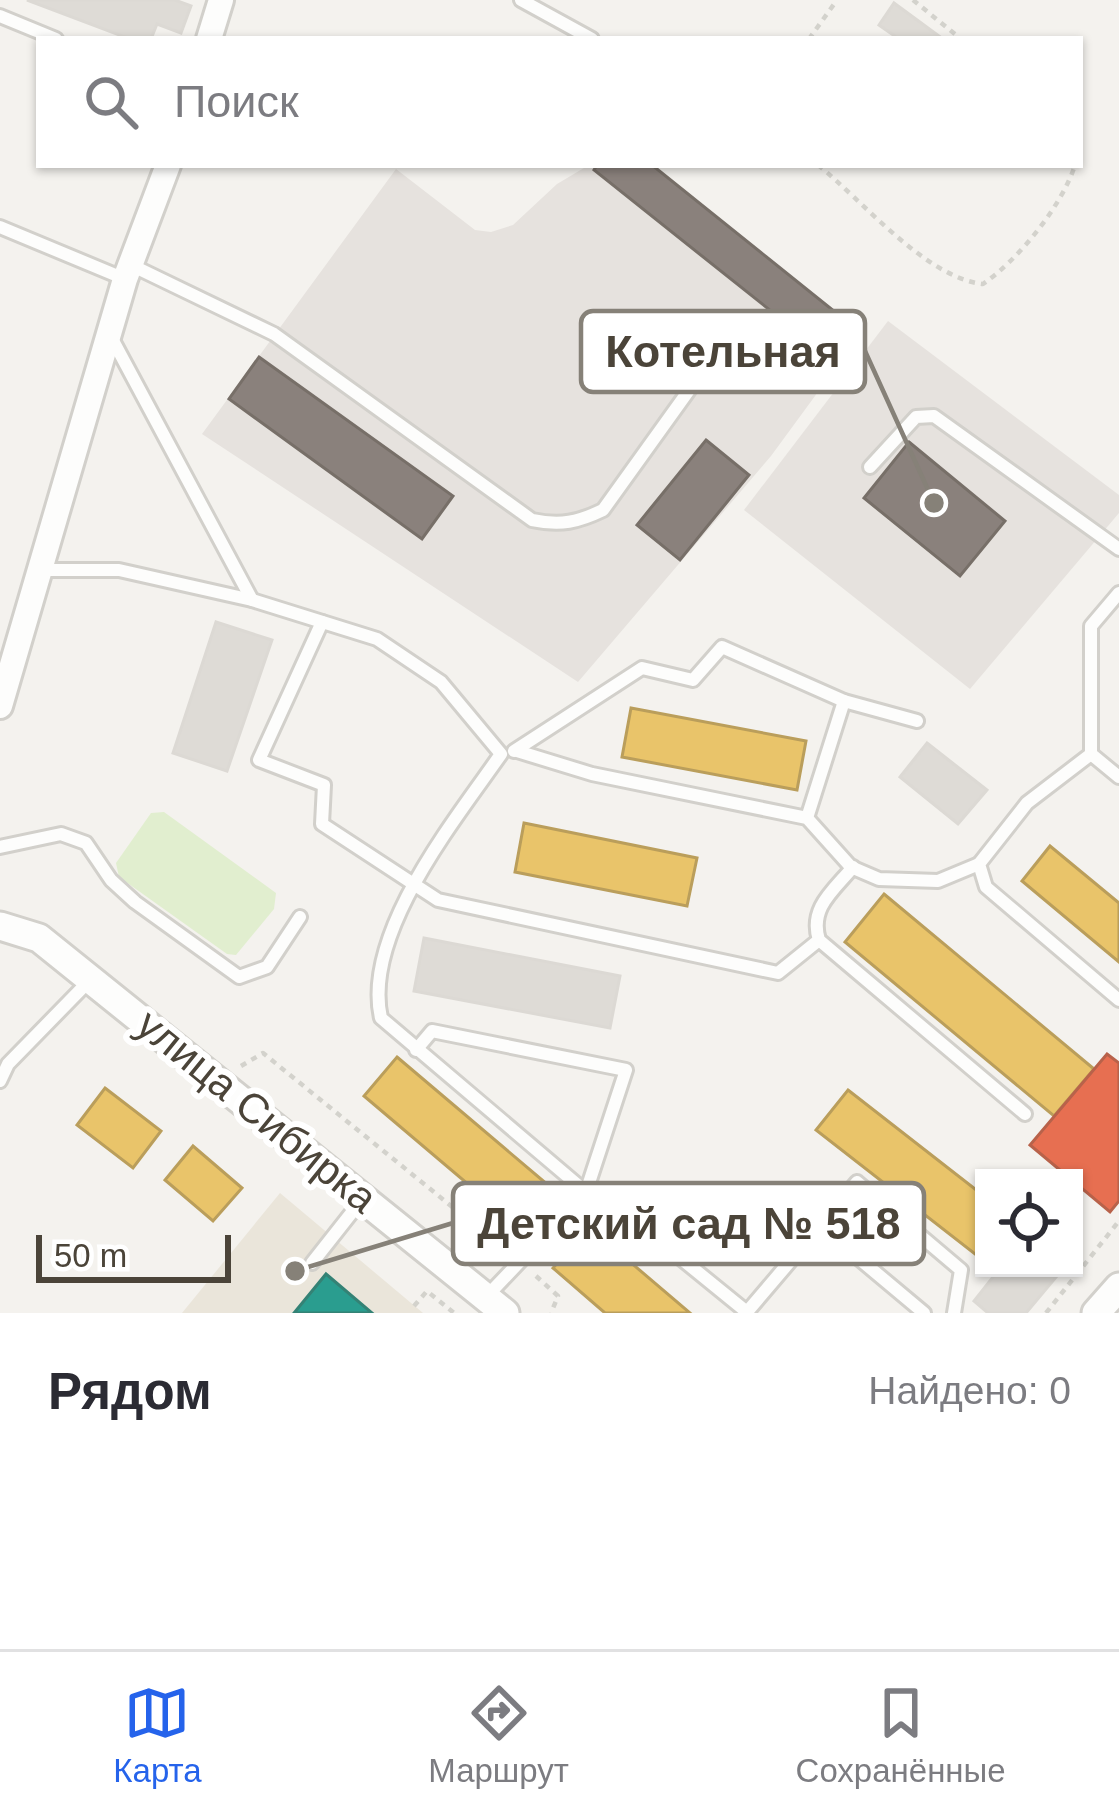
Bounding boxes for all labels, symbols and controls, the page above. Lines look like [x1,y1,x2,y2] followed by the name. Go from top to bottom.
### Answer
[36,36,1083,168] search box
[78,69,144,135] icon: search
[174,76,299,127] text: Поиск
[581,311,865,392] callout: Котельная
[605,326,841,377] text: Котельная
[128,1000,387,1222] street label: улица Сибирка
[975,1169,1083,1277] map controls
[975,1169,1083,1277] button: locate
[453,1183,924,1264] callout: Детский сад № 518
[477,1198,901,1249] text: Детский сад № 518
[36,1229,231,1282] scale bar
[54,1237,127,1274] text: 50 m
[48,1363,212,1420] text: Рядом
[868,1369,1071,1412] text: Найдено: 0
[113,1680,202,1790] tab: Карта
[428,1680,569,1790] tab: Маршрут
[796,1680,1006,1790] tab: Сохранённые

